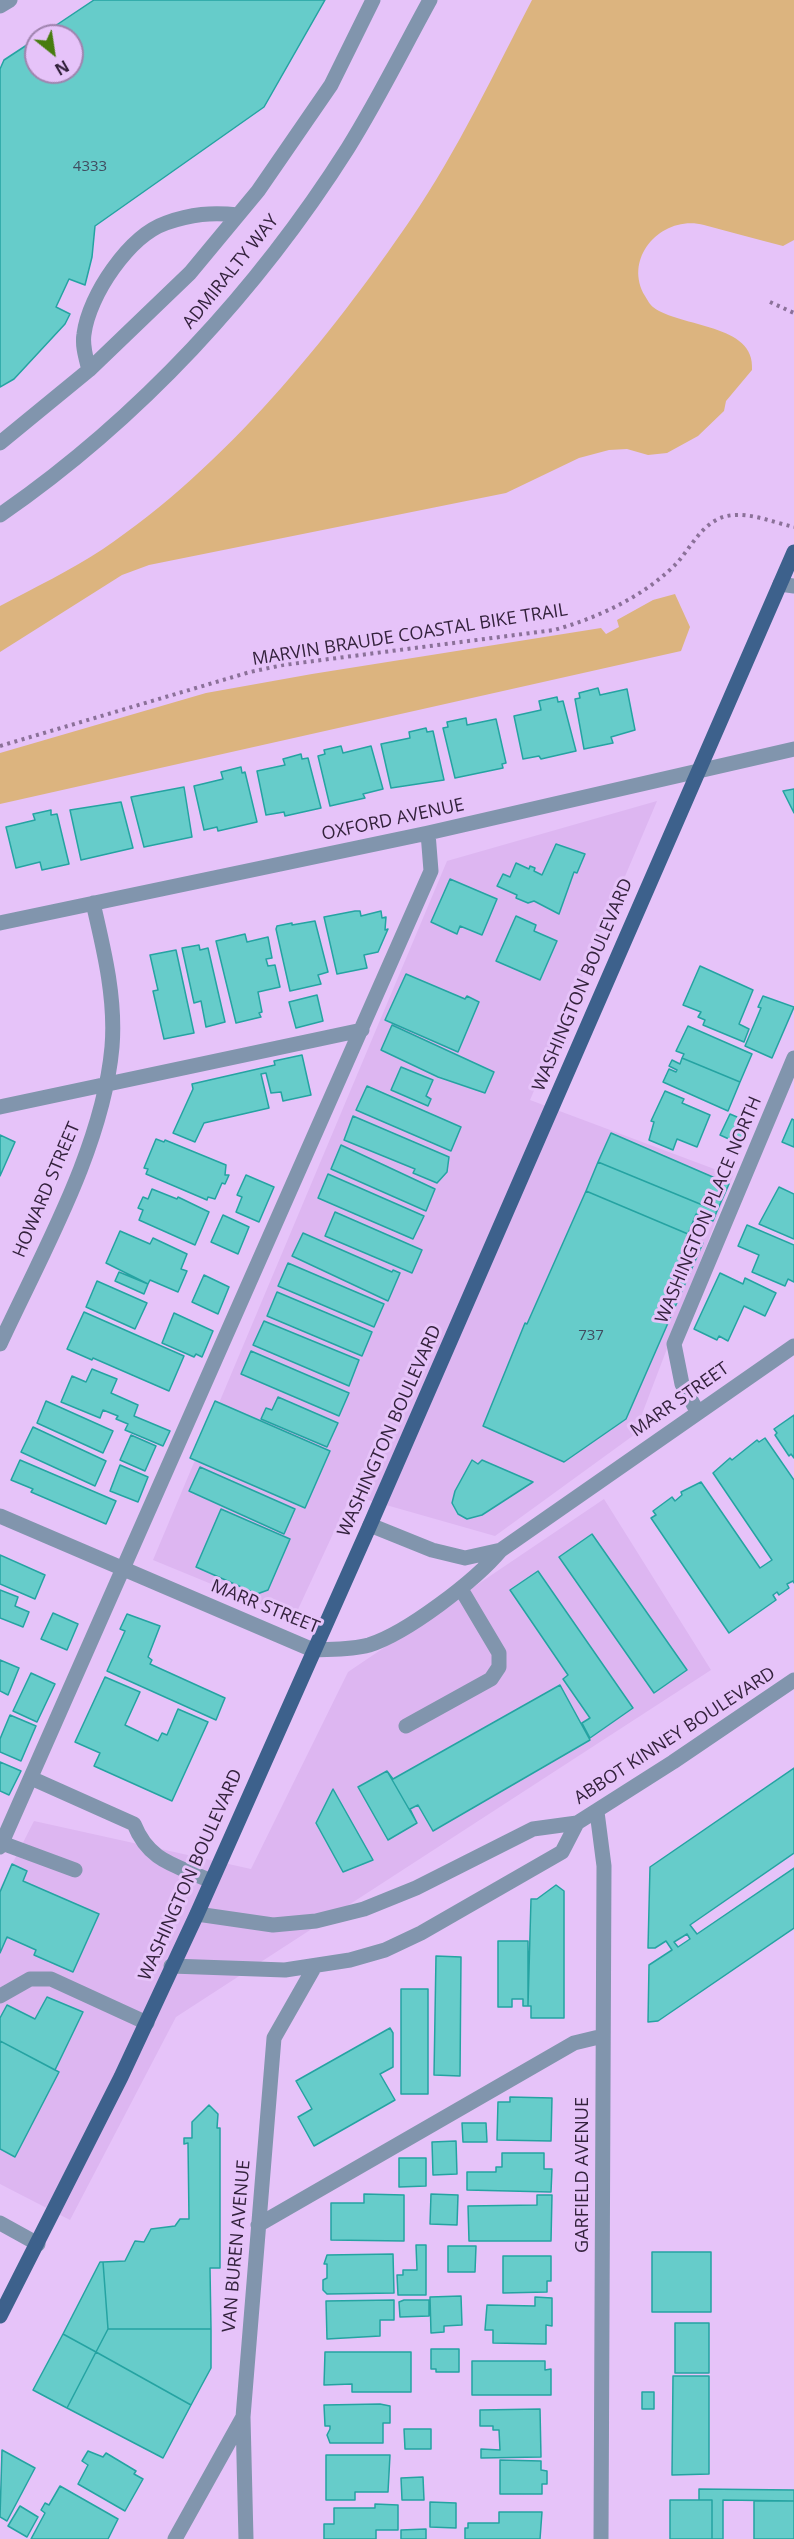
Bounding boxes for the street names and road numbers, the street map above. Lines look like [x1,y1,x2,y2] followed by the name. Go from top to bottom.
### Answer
[178,211,284,333] street label: ADMIRALTY WAY
[251,599,569,671] street label: MARVIN BRAUDE COASTAL BIKE TRAIL
[320,794,466,846] street label: OXFORD AVENUE
[528,875,638,1095] street label: WASHINGTON BOULEVARD
[651,1093,767,1327] street label: WASHINGTON PLACE NORTH
[9,1119,85,1261] street label: HOWARD STREET
[333,1322,447,1540] street label: WASHINGTON BOULEVARD
[627,1358,733,1442] street label: MARR STREET
[208,1575,322,1639] street label: MARR STREET
[570,1663,780,1809] street label: ABBOT KINNEY BOULEVARD
[134,1766,248,1984] street label: WASHINGTON BOULEVARD
[572,2097,594,2253] street label: GARFIELD AVENUE
[219,2159,255,2333] street label: VAN BUREN AVENUE

